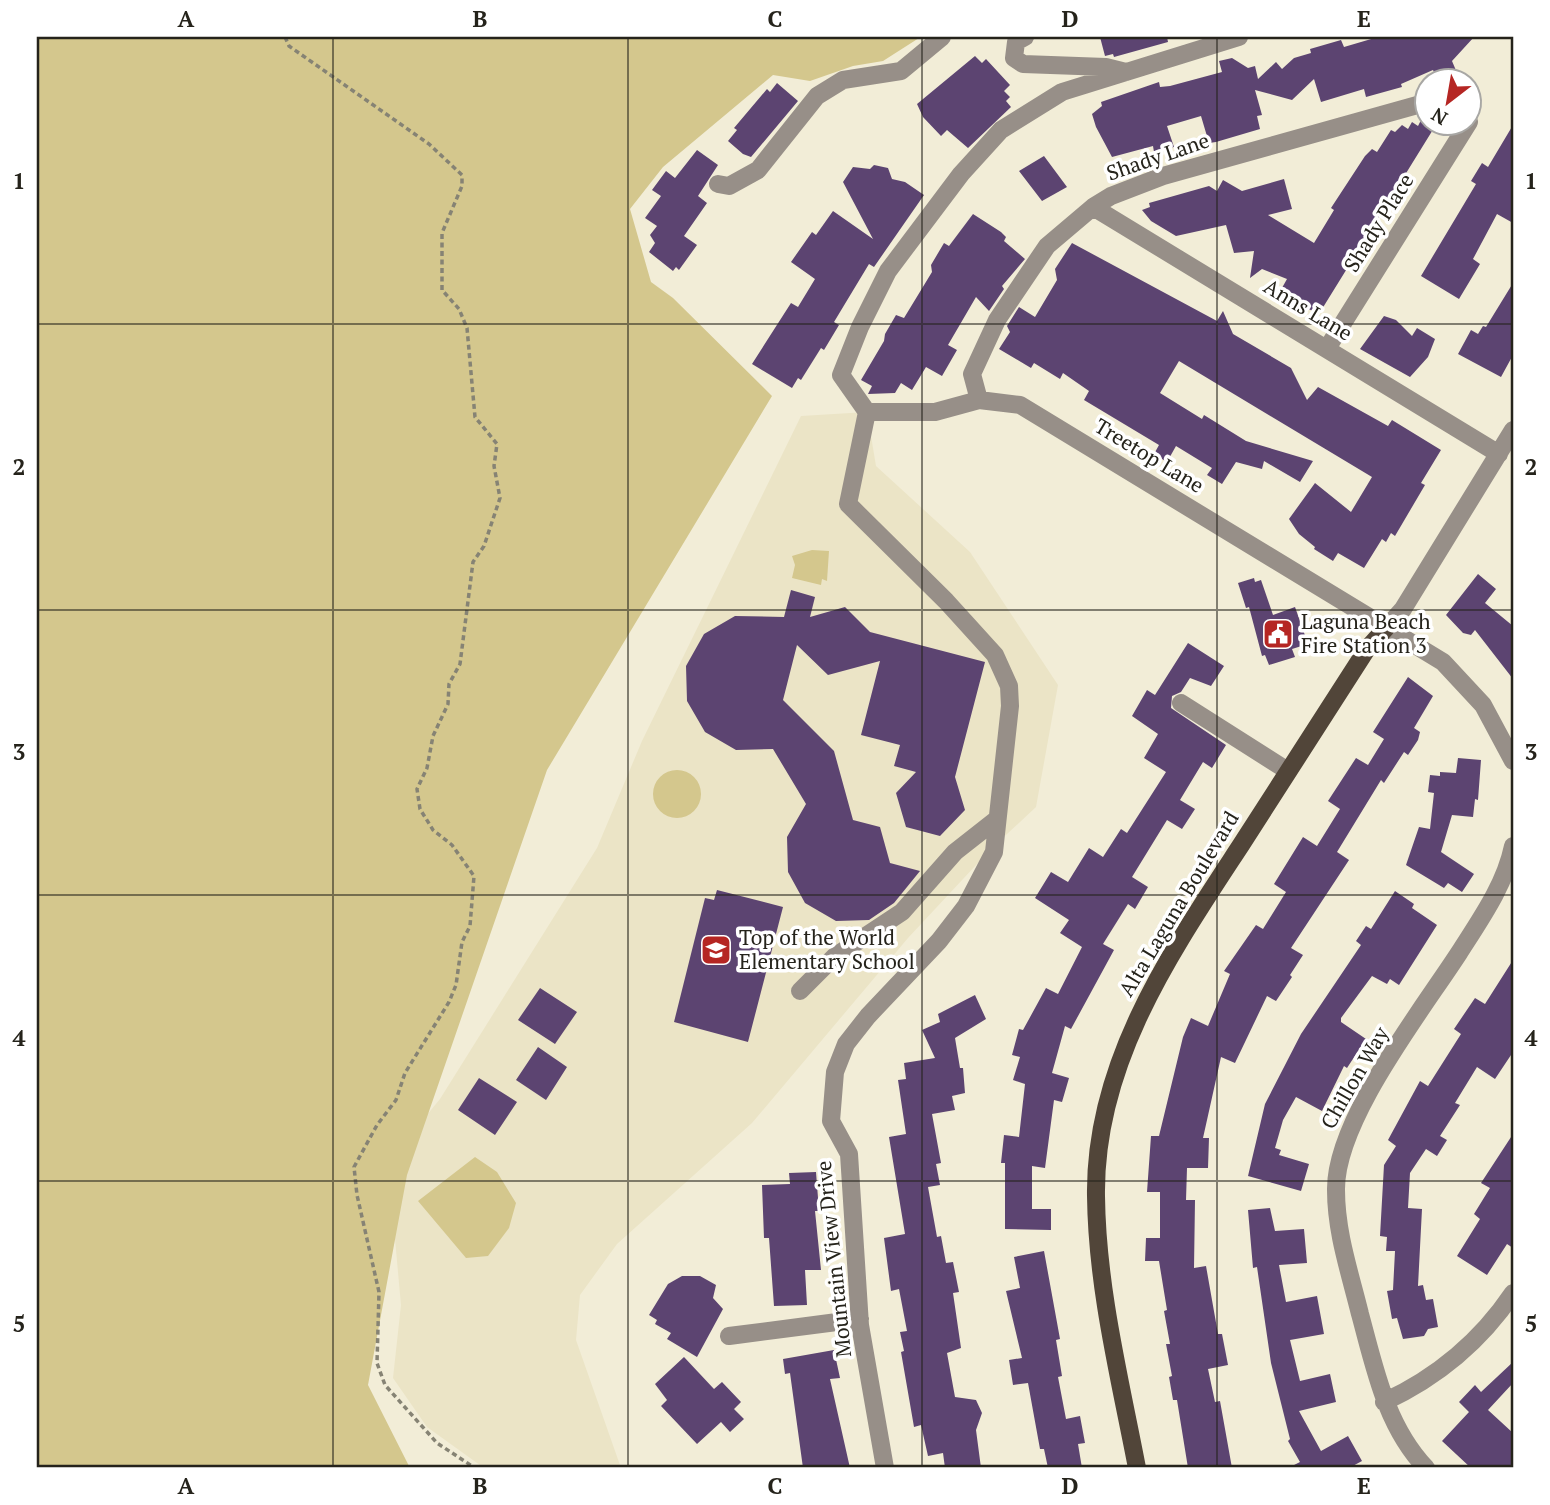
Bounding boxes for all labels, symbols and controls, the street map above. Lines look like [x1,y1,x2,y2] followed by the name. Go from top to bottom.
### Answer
[178,3,195,34] text: A
[473,3,488,34] text: B
[768,3,783,34] text: C
[1062,3,1079,34] text: D
[1357,3,1371,34] text: E
[1414,66,1484,136] north arrow
[1426,102,1452,131] text: N
[1103,125,1213,187] street label: Shady Lane
[13,165,26,196] text: 1
[1525,165,1538,196] text: 1
[1337,168,1419,277] street label: Shady Place
[1259,272,1358,347] street label: Anns Lane
[1090,411,1209,499] street label: Treetop Lane
[13,451,26,482] text: 2
[1525,451,1538,482] text: 2
[1301,607,1431,659] place label: Laguna Beach Fire Station 3
[1261,617,1295,651] public building icon: Laguna Beach Fire Station 3
[13,736,26,767] text: 3
[1525,736,1538,767] text: 3
[1112,805,1245,1001] street label: Alta Laguna Boulevard
[739,923,915,975] place label: Top of the World Elementary School
[699,933,733,967] school or university icon: Top of the World Elementary School
[1314,1021,1395,1134] street label: Chillon Way
[13,1022,26,1053] text: 4
[1525,1022,1538,1053] text: 4
[809,1159,857,1359] street label: Mountain View Drive
[13,1308,26,1339] text: 5
[1525,1308,1538,1339] text: 5
[178,1470,195,1501] text: A
[473,1470,488,1501] text: B
[768,1470,783,1501] text: C
[1062,1470,1079,1501] text: D
[1357,1470,1371,1501] text: E

